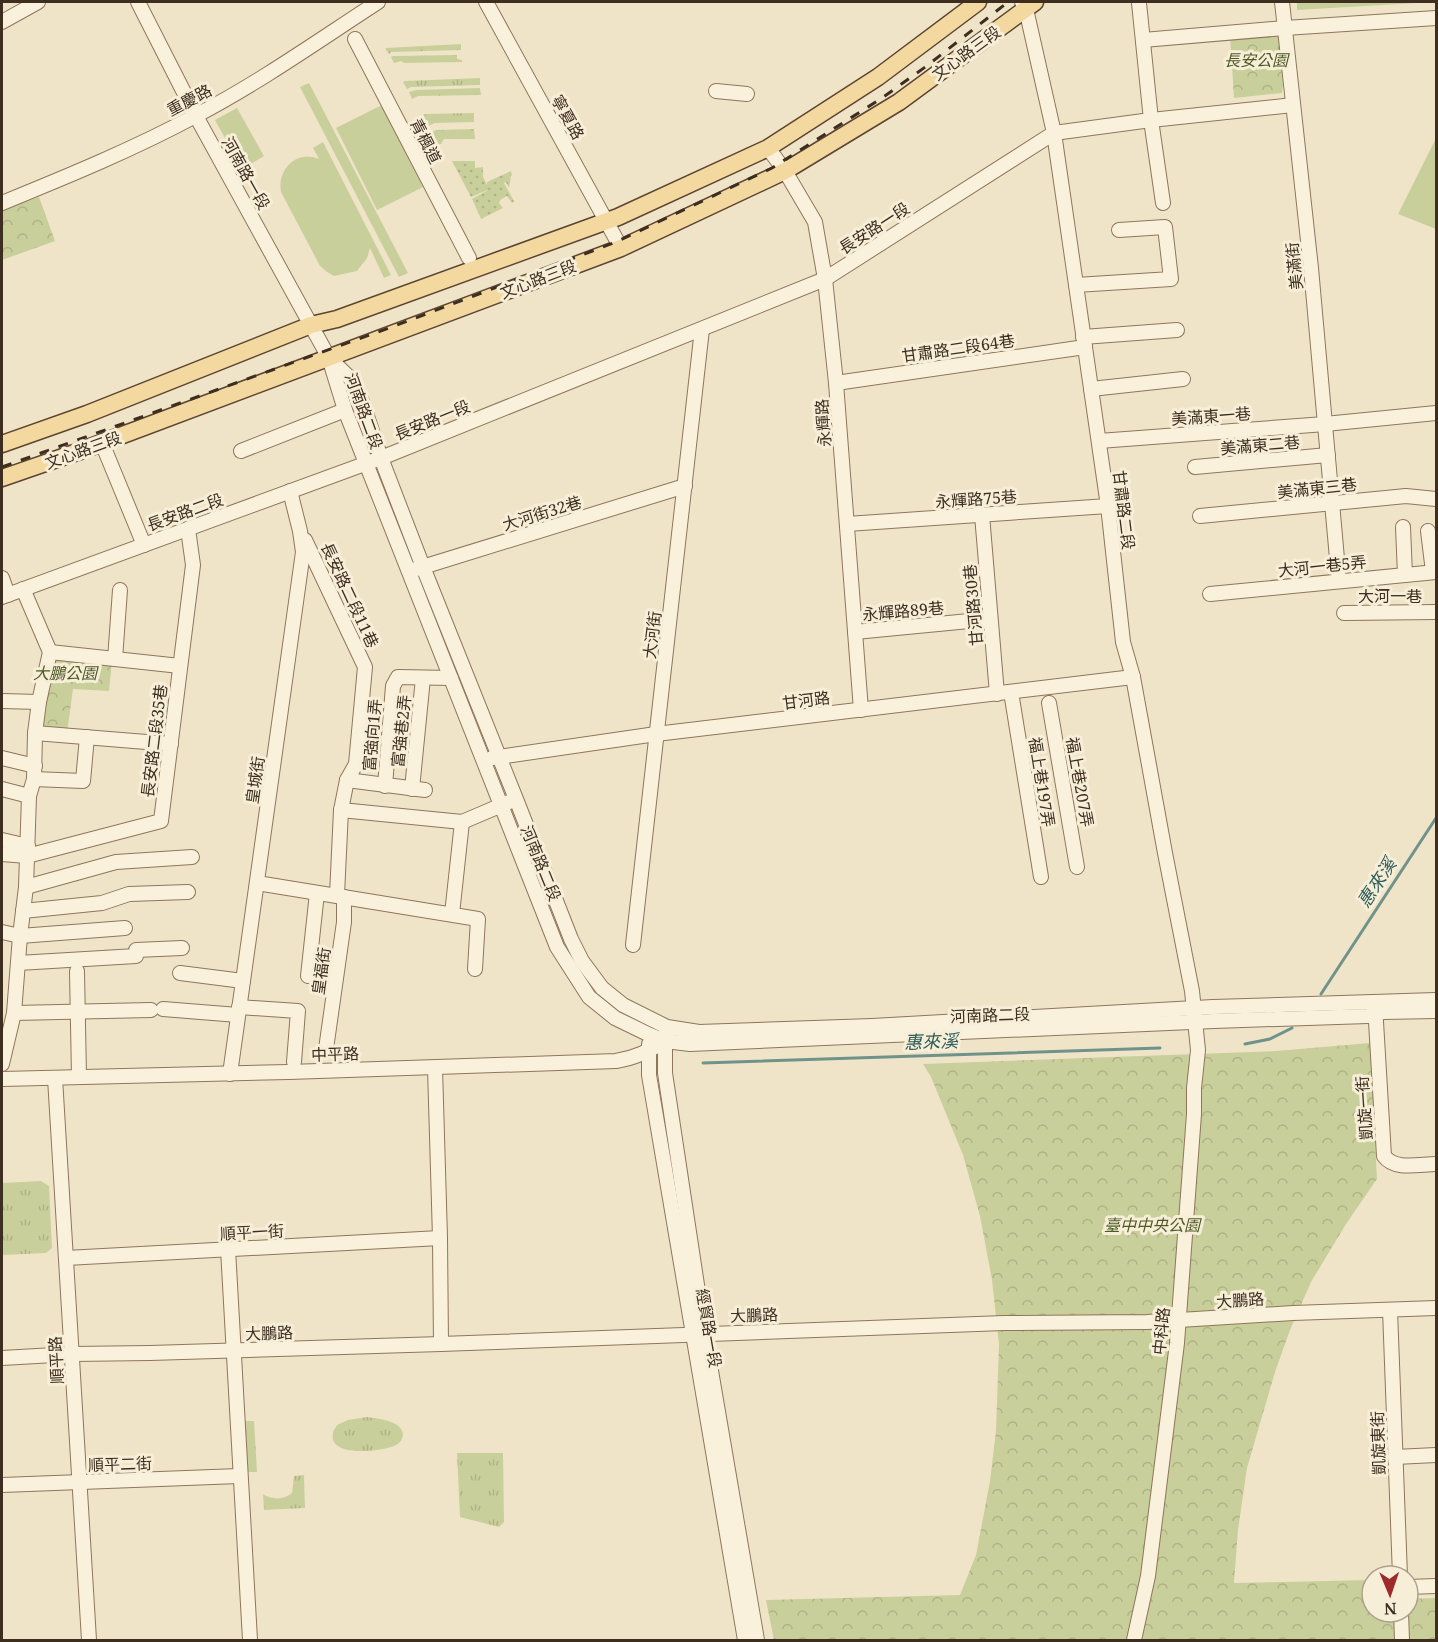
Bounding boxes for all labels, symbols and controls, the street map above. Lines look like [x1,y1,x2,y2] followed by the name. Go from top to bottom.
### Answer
[927,21,1005,85] street label: 文心路三段
[1224,49,1290,71] park label: 長安公園
[163,79,215,121] street label: 重慶路
[547,91,589,143] street label: 寧夏路
[405,115,447,167] street label: 青楓道
[217,133,275,213] street label: 河南路一段
[834,197,914,259] street label: 長安路一段
[1281,241,1307,291] street label: 美滿街
[497,254,579,304] street label: 文心路三段
[900,329,1016,367] street label: 甘肅路二段64巷
[340,370,388,452] street label: 河南路二段
[391,395,473,445] street label: 長安路一段
[810,398,836,448] street label: 永輝路
[1170,402,1252,430] street label: 美滿東一巷
[42,426,124,474] street label: 文心路三段
[1219,431,1301,459] street label: 美滿東二巷
[1108,469,1140,551] street label: 甘肅路二段
[1276,473,1358,503] street label: 美滿東三巷
[934,485,1018,513] street label: 永輝路75巷
[144,488,226,536] street label: 長安路二段
[500,491,584,535] street label: 大河街32巷
[316,539,384,651] street label: 長安路二段11巷
[1277,550,1367,582] street label: 大河一巷5弄
[958,563,988,647] street label: 甘河路30巷
[1358,585,1422,607] street label: 大河一巷
[861,596,945,626] street label: 永輝路89巷
[638,610,666,660] street label: 大河街
[33,662,99,684] park label: 大鵬公園
[136,683,172,799] street label: 長安路二段35巷
[781,686,831,714] street label: 甘河路
[386,694,416,768] street label: 富強巷2弄
[358,698,386,772] street label: 富強向1弄
[1024,735,1060,829] street label: 福上巷197弄
[1061,735,1099,829] street label: 福上巷207弄
[241,755,269,805] street label: 皇城街
[516,822,566,904] street label: 河南路二段
[1351,851,1403,912] water label: 惠來溪
[307,946,335,996] street label: 皇福街
[950,1003,1030,1027] street label: 河南路二段
[904,1028,961,1054] water label: 惠來溪
[311,1042,359,1066] street label: 中平路
[1351,1075,1377,1141] street label: 凱旋一街
[1104,1214,1202,1236] park label: 臺中中央公園
[219,1219,285,1245] street label: 順平一街
[691,1287,727,1369] street label: 經貿路一段
[1215,1287,1265,1313] street label: 大鵬路
[730,1303,778,1327] street label: 大鵬路
[1148,1306,1174,1356] street label: 中科路
[245,1321,293,1345] street label: 大鵬路
[44,1335,68,1385] street label: 順平路
[1366,1411,1390,1475] street label: 凱旋東街
[88,1452,152,1476] street label: 順平二街
[1360,1564,1420,1624] north arrow
[1383,1598,1397,1620] text: N

